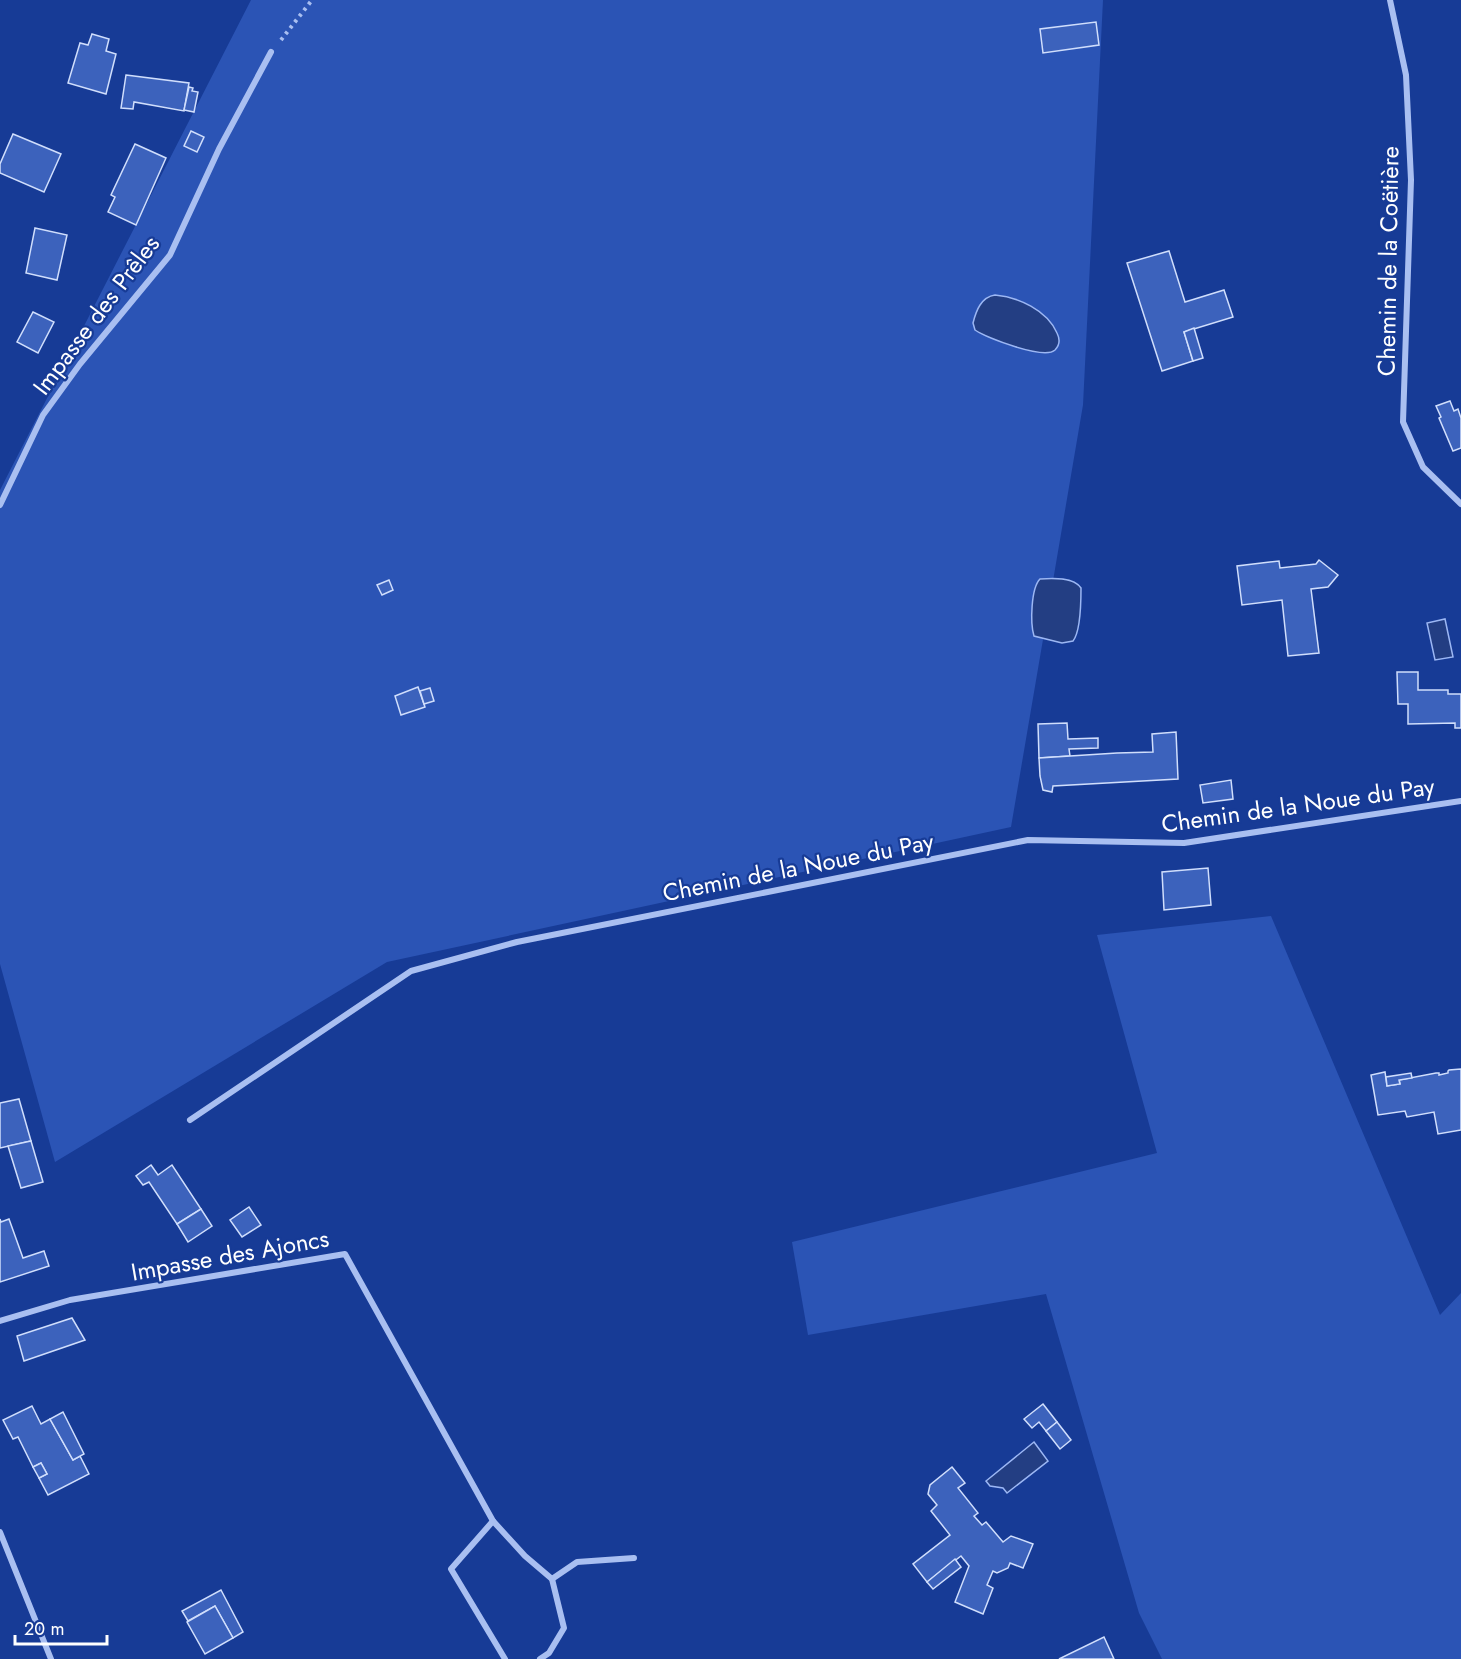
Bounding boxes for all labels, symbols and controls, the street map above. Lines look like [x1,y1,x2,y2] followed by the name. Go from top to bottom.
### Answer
[1368,146,1408,376] street label: Chemin de la Coëtière
[24,228,168,402] street label: Impasse des Prêles
[1159,768,1437,841] street label: Chemin de la Noue du Pay
[659,823,937,910] street label: Chemin de la Noue du Pay
[128,1220,332,1290] street label: Impasse des Ajoncs
[15,1608,106,1646] scale bar
[24,1616,64,1642] text: 20 m

